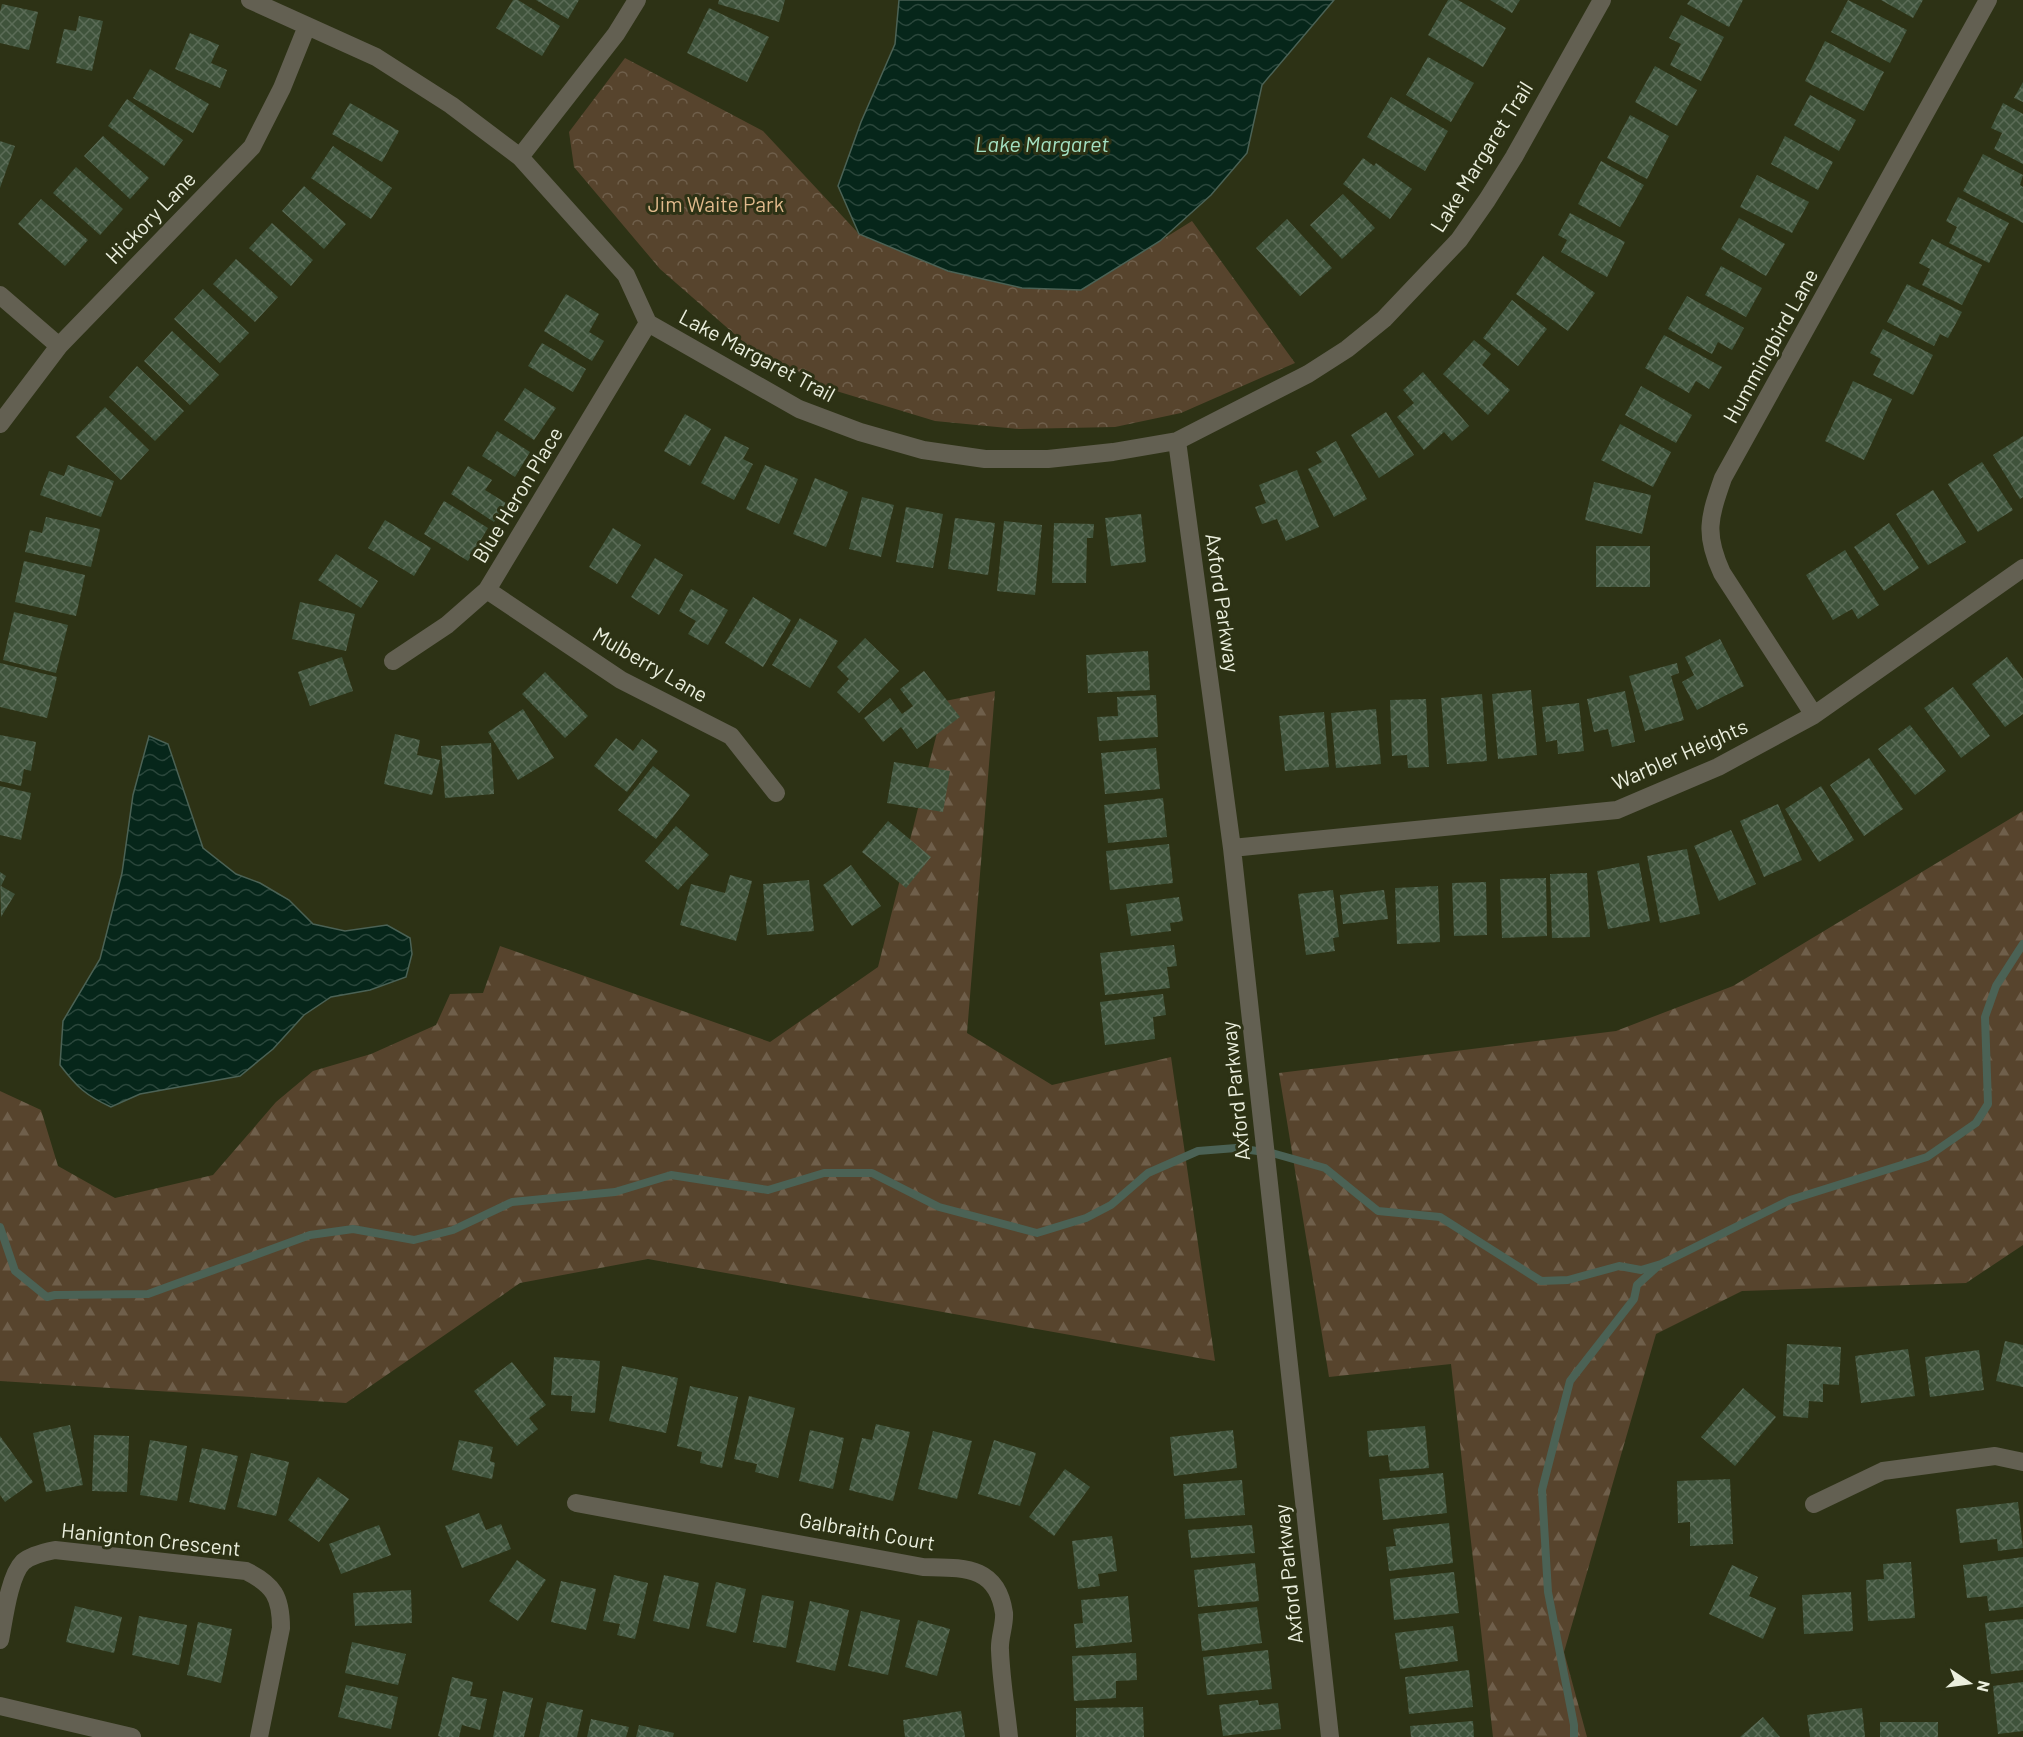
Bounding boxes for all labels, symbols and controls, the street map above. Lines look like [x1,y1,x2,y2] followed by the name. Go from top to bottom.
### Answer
[1424,76,1537,236] street label: Lake Margaret Trail
[975,130,1109,156] water label: Lake Margaret
[100,166,200,268] street label: Hickory Lane
[648,191,784,216] park label: Jim Waite Park
[1717,264,1822,427] street label: Hummingbird Lane
[675,303,840,406] street label: Lake Margaret Trail
[466,422,567,567] street label: Blue Heron Place
[1201,532,1246,674] street label: Axford Parkway
[589,621,713,707] street label: Mulberry Lane
[1608,713,1751,795] street label: Warbler Heights
[1215,1020,1254,1162] street label: Axford Parkway
[1268,1503,1307,1645] street label: Axford Parkway
[797,1506,937,1555] street label: Galbraith Court
[60,1517,242,1560] street label: Hanignton Crescent
[1939,1653,1999,1713] north arrow
[1974,1679,1995,1694] text: N

